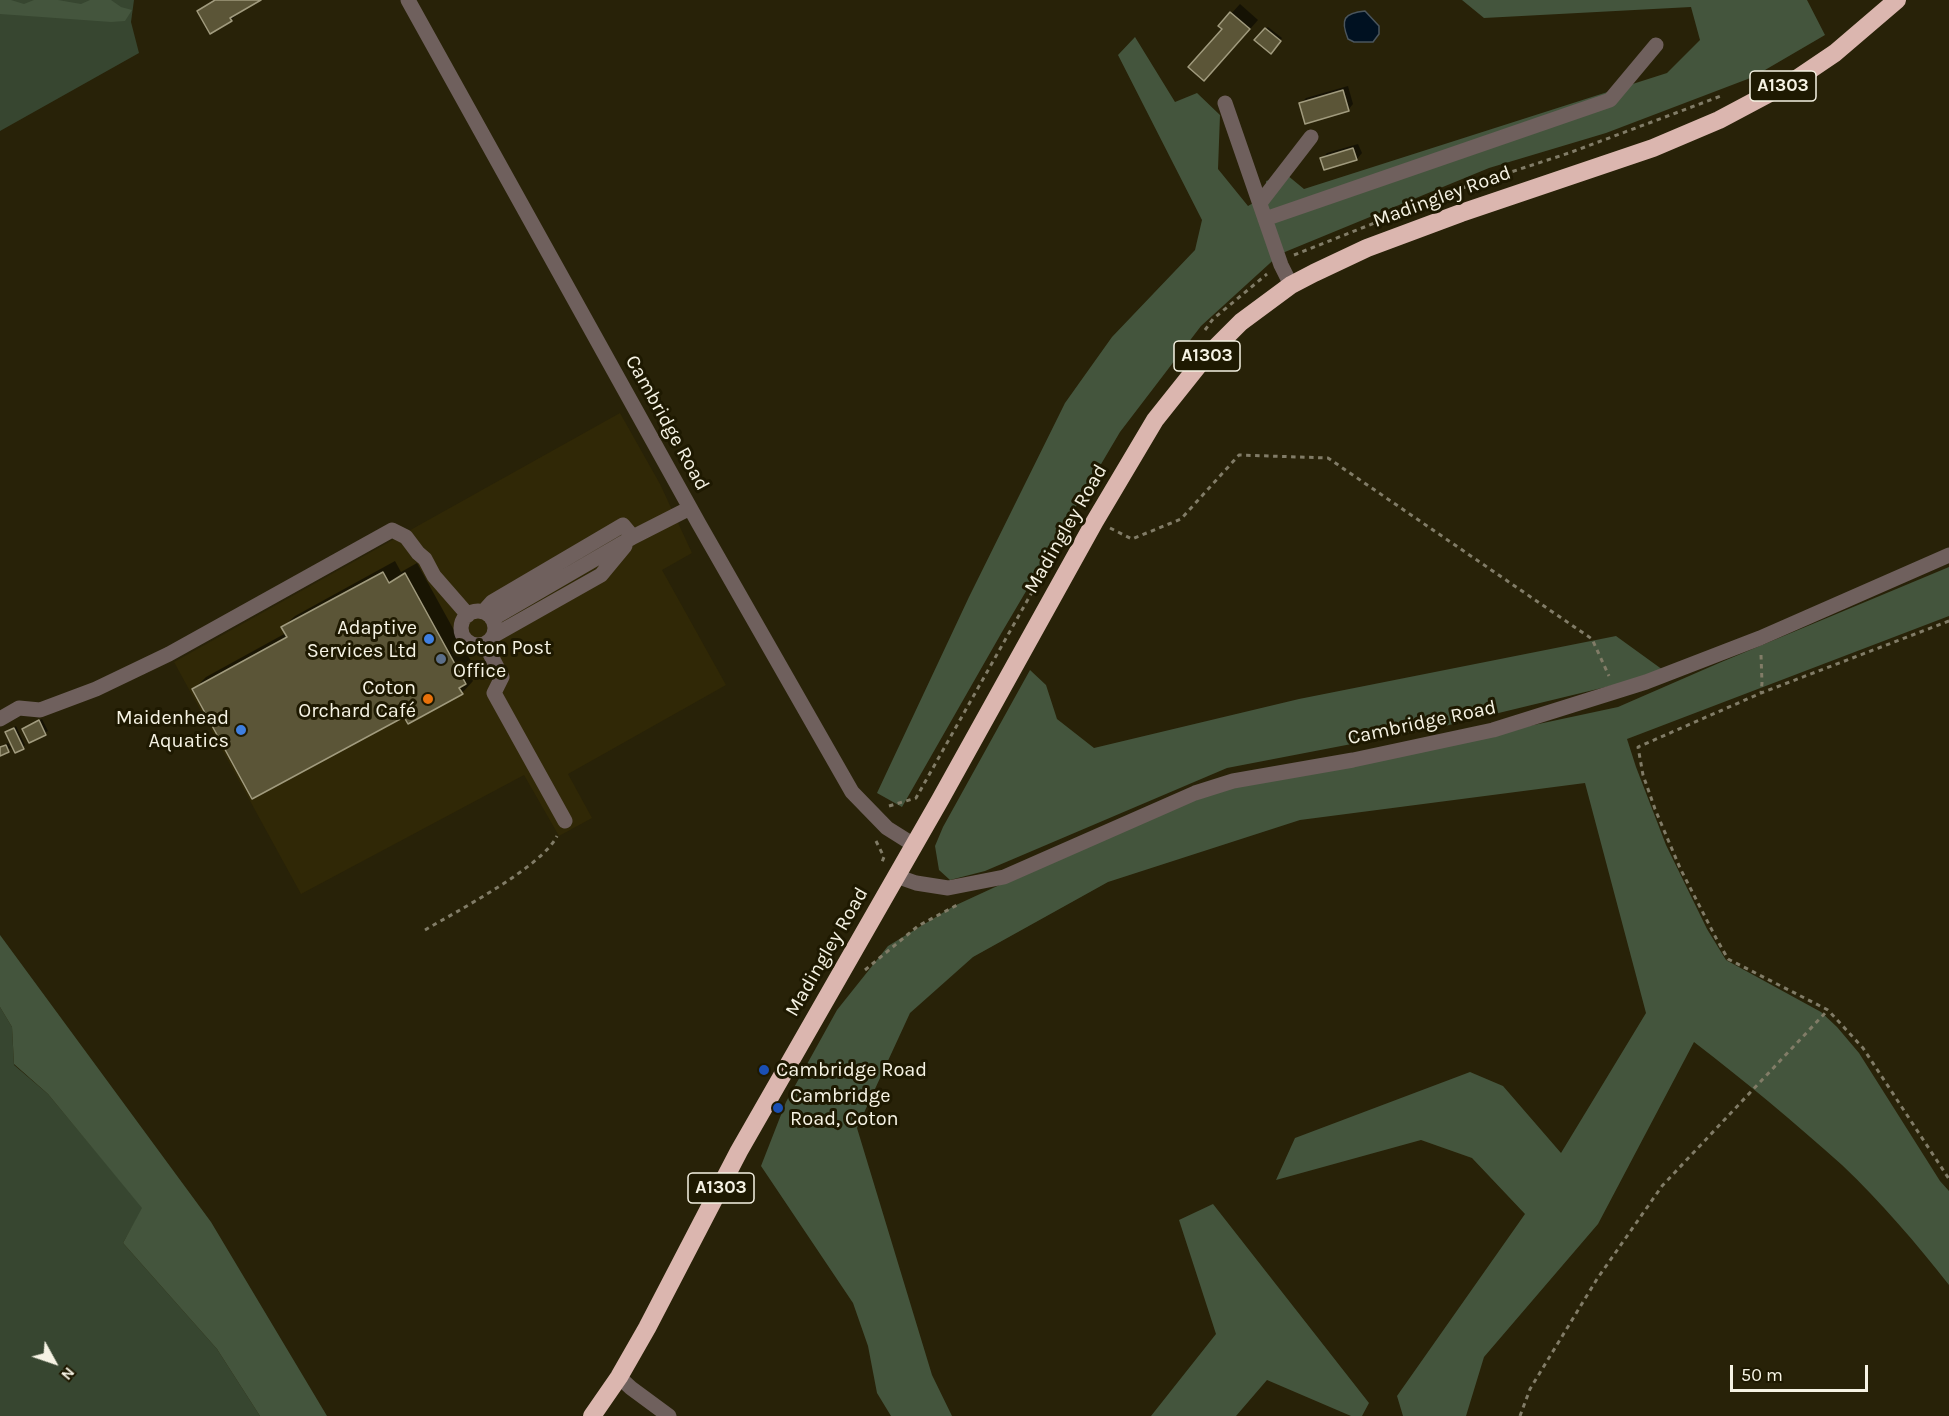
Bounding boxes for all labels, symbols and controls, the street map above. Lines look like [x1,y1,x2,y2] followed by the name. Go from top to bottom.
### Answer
[1750,71,1816,101] road number: A1303
[1370,161,1514,233] street label: Madingley Road
[1174,341,1240,371] road number: A1303
[620,351,714,495] street label: Cambridge Road
[1019,460,1113,598] street label: Madingley Road
[307,616,417,663] place label: Adaptive Services Ltd
[422,632,436,646] marker: Adaptive Services Ltd
[453,636,551,683] place label: Coton Post Office
[434,652,448,666] marker: Coton Post Office
[298,676,416,723] place label: Coton Orchard Café
[421,692,435,706] marker: Coton Orchard Café
[1346,696,1498,750] street label: Cambridge Road
[116,706,229,753] place label: Maidenhead Aquatics
[234,723,248,737] marker: Maidenhead Aquatics
[780,883,874,1021] street label: Madingley Road
[776,1058,927,1082] place label: Cambridge Road
[757,1063,771,1077] marker: Cambridge Road
[790,1084,899,1131] place label: Cambridge Road, Coton
[771,1101,785,1115] marker: Cambridge Road, Coton
[688,1173,754,1203] road number: A1303
[24,1332,84,1392] north arrow
[1733,1353,1871,1391] scale bar
[57,1363,79,1384] text: N
[1741,1364,1783,1386] text: 50 m

